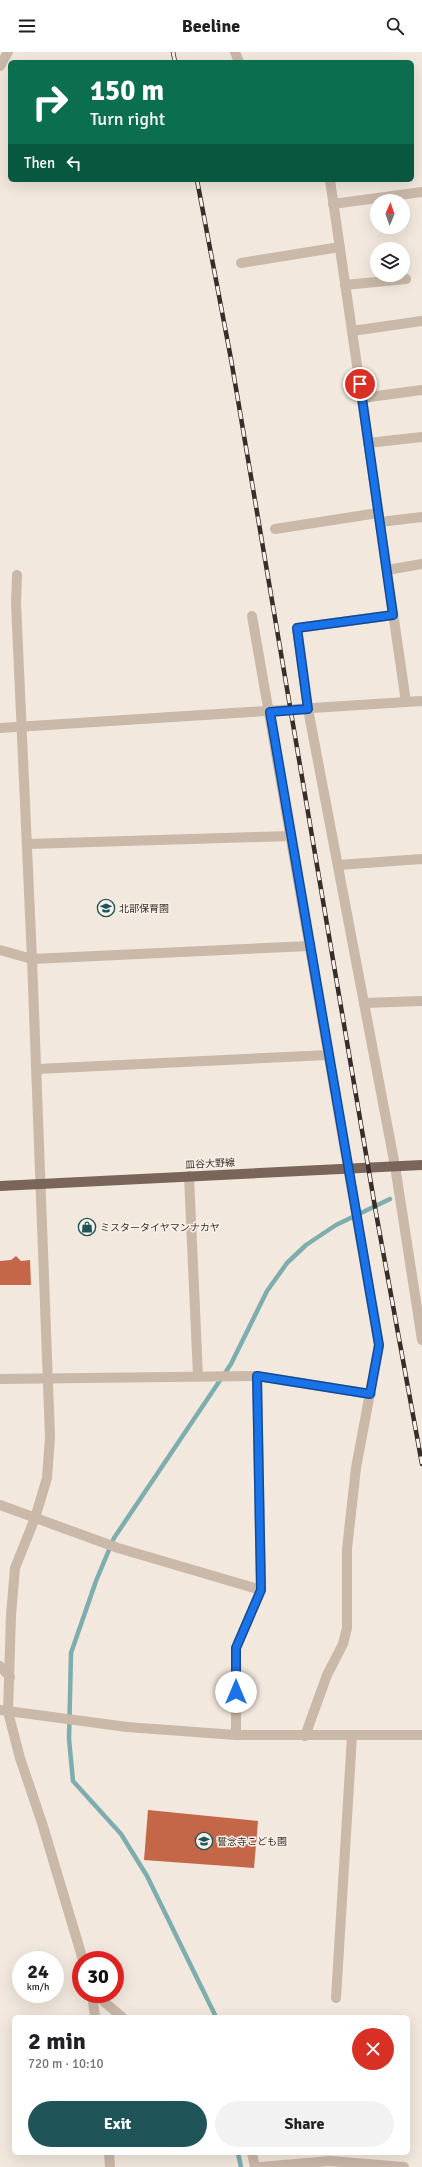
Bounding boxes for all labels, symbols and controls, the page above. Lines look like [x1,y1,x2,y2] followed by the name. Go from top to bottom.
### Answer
[16,15,38,37] icon: menu
[182,15,240,37] text: Beeline
[384,15,406,37] icon: search
[90,74,164,108] text: 150 m
[24,76,76,128] icon: right
[90,108,165,130] text: Turn right
[63,152,85,174] icon: left
[24,154,55,172] text: Then
[370,194,410,234] north arrow
[370,194,410,282] map controls
[370,242,410,282] button: layers
[343,367,377,401] pin
[349,373,371,395] icon: arrive
[96,898,116,918] school or university icon: 北部保育園
[119,903,169,915] place label: 北部保育園
[185,1157,235,1171] street label: 皿谷大野線
[77,1217,97,1237] shop icon: ミスタータイヤマンナカヤ
[100,1222,220,1234] place label: ミスタータイヤマンナカヤ
[215,1671,257,1713] position arrow
[194,1831,214,1851] school or university icon: 誓念寺こども園
[217,1836,287,1848] place label: 誓念寺こども園
[72,1951,124,2003] speed limit sign: 30
[27,1959,49,1984] text: 24
[27,1981,49,1993] text: km/h
[28,2026,86,2056] text: 2 min
[352,2028,394,2070] button: close
[28,2056,104,2072] text: 720 m · 10:10
[28,2101,207,2147] button: Exit
[215,2101,394,2147] button: Share

